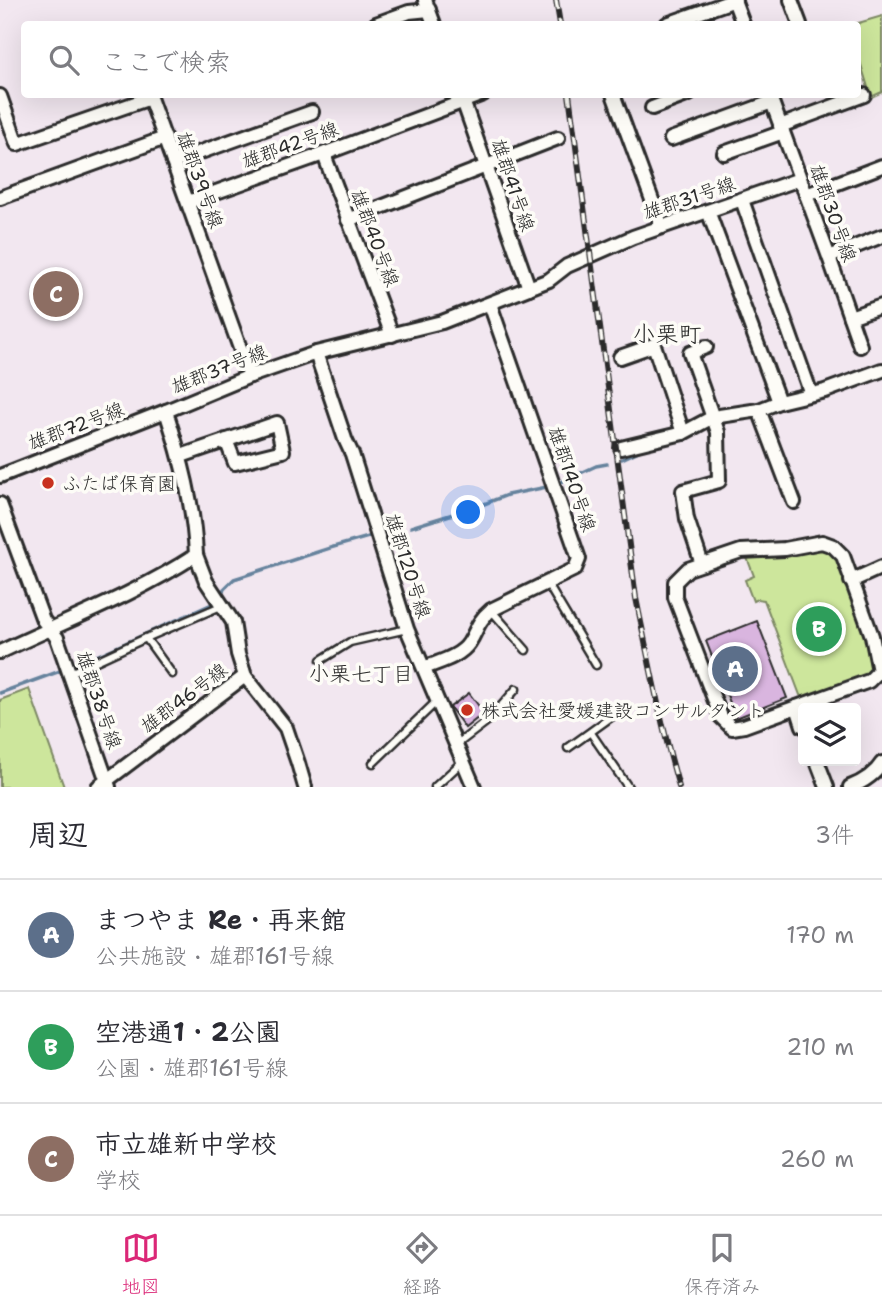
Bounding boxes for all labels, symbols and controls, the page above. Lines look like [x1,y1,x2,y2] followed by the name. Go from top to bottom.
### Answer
[21,21,861,98] search box
[45,41,83,79] icon: search
[101,44,231,79] text: ここで検索
[238,116,342,174] street label: 雄郡42号線
[171,128,229,232] street label: 雄郡39号線
[486,135,540,235] street label: 雄郡41号線
[804,161,862,265] street label: 雄郡30号線
[639,171,739,225] street label: 雄郡31号線
[345,186,405,290] street label: 雄郡40号線
[33,268,79,320] pin: C
[633,319,702,349] district label: 小栗町
[168,338,270,400] street label: 雄郡37号線
[24,396,128,456] street label: 雄郡72号線
[542,423,602,535] street label: 雄郡140号線
[62,471,176,496] place label: ふたば保育園
[40,475,56,491] marker: ふたば保育園
[451,495,485,529] your location
[379,510,437,622] street label: 雄郡120号線
[796,603,842,655] pin: B
[712,643,758,695] pin: A
[71,648,127,752] street label: 雄郡38号線
[136,657,232,739] street label: 雄郡46号線
[309,660,414,688] district label: 小栗七丁目
[481,698,765,723] place label: 株式会社愛媛建設コンサルタント
[459,702,475,718] marker: 株式会社愛媛建設コンサルタント
[798,703,861,766] map controls
[798,703,861,766] button: layers
[28,814,88,855] text: 周辺
[815,820,854,850] text: 3件
[95,902,346,937] text: まつやま Re・再来館
[42,920,60,950] text: A
[786,920,854,950] text: 170 m
[95,941,334,971] text: 公共施設 · 雄郡161号線
[95,1014,281,1049] text: 空港通1・2公園
[44,1032,58,1062] text: B
[786,1032,854,1062] text: 210 m
[95,1053,288,1083] text: 公園 · 雄郡161号線
[95,1126,277,1161] text: 市立雄新中学校
[44,1144,58,1174] text: C
[780,1144,854,1174] text: 260 m
[95,1165,141,1195] text: 学校
[122,1229,160,1299] tab: 地図
[403,1229,441,1299] tab: 経路
[684,1229,760,1299] tab: 保存済み

